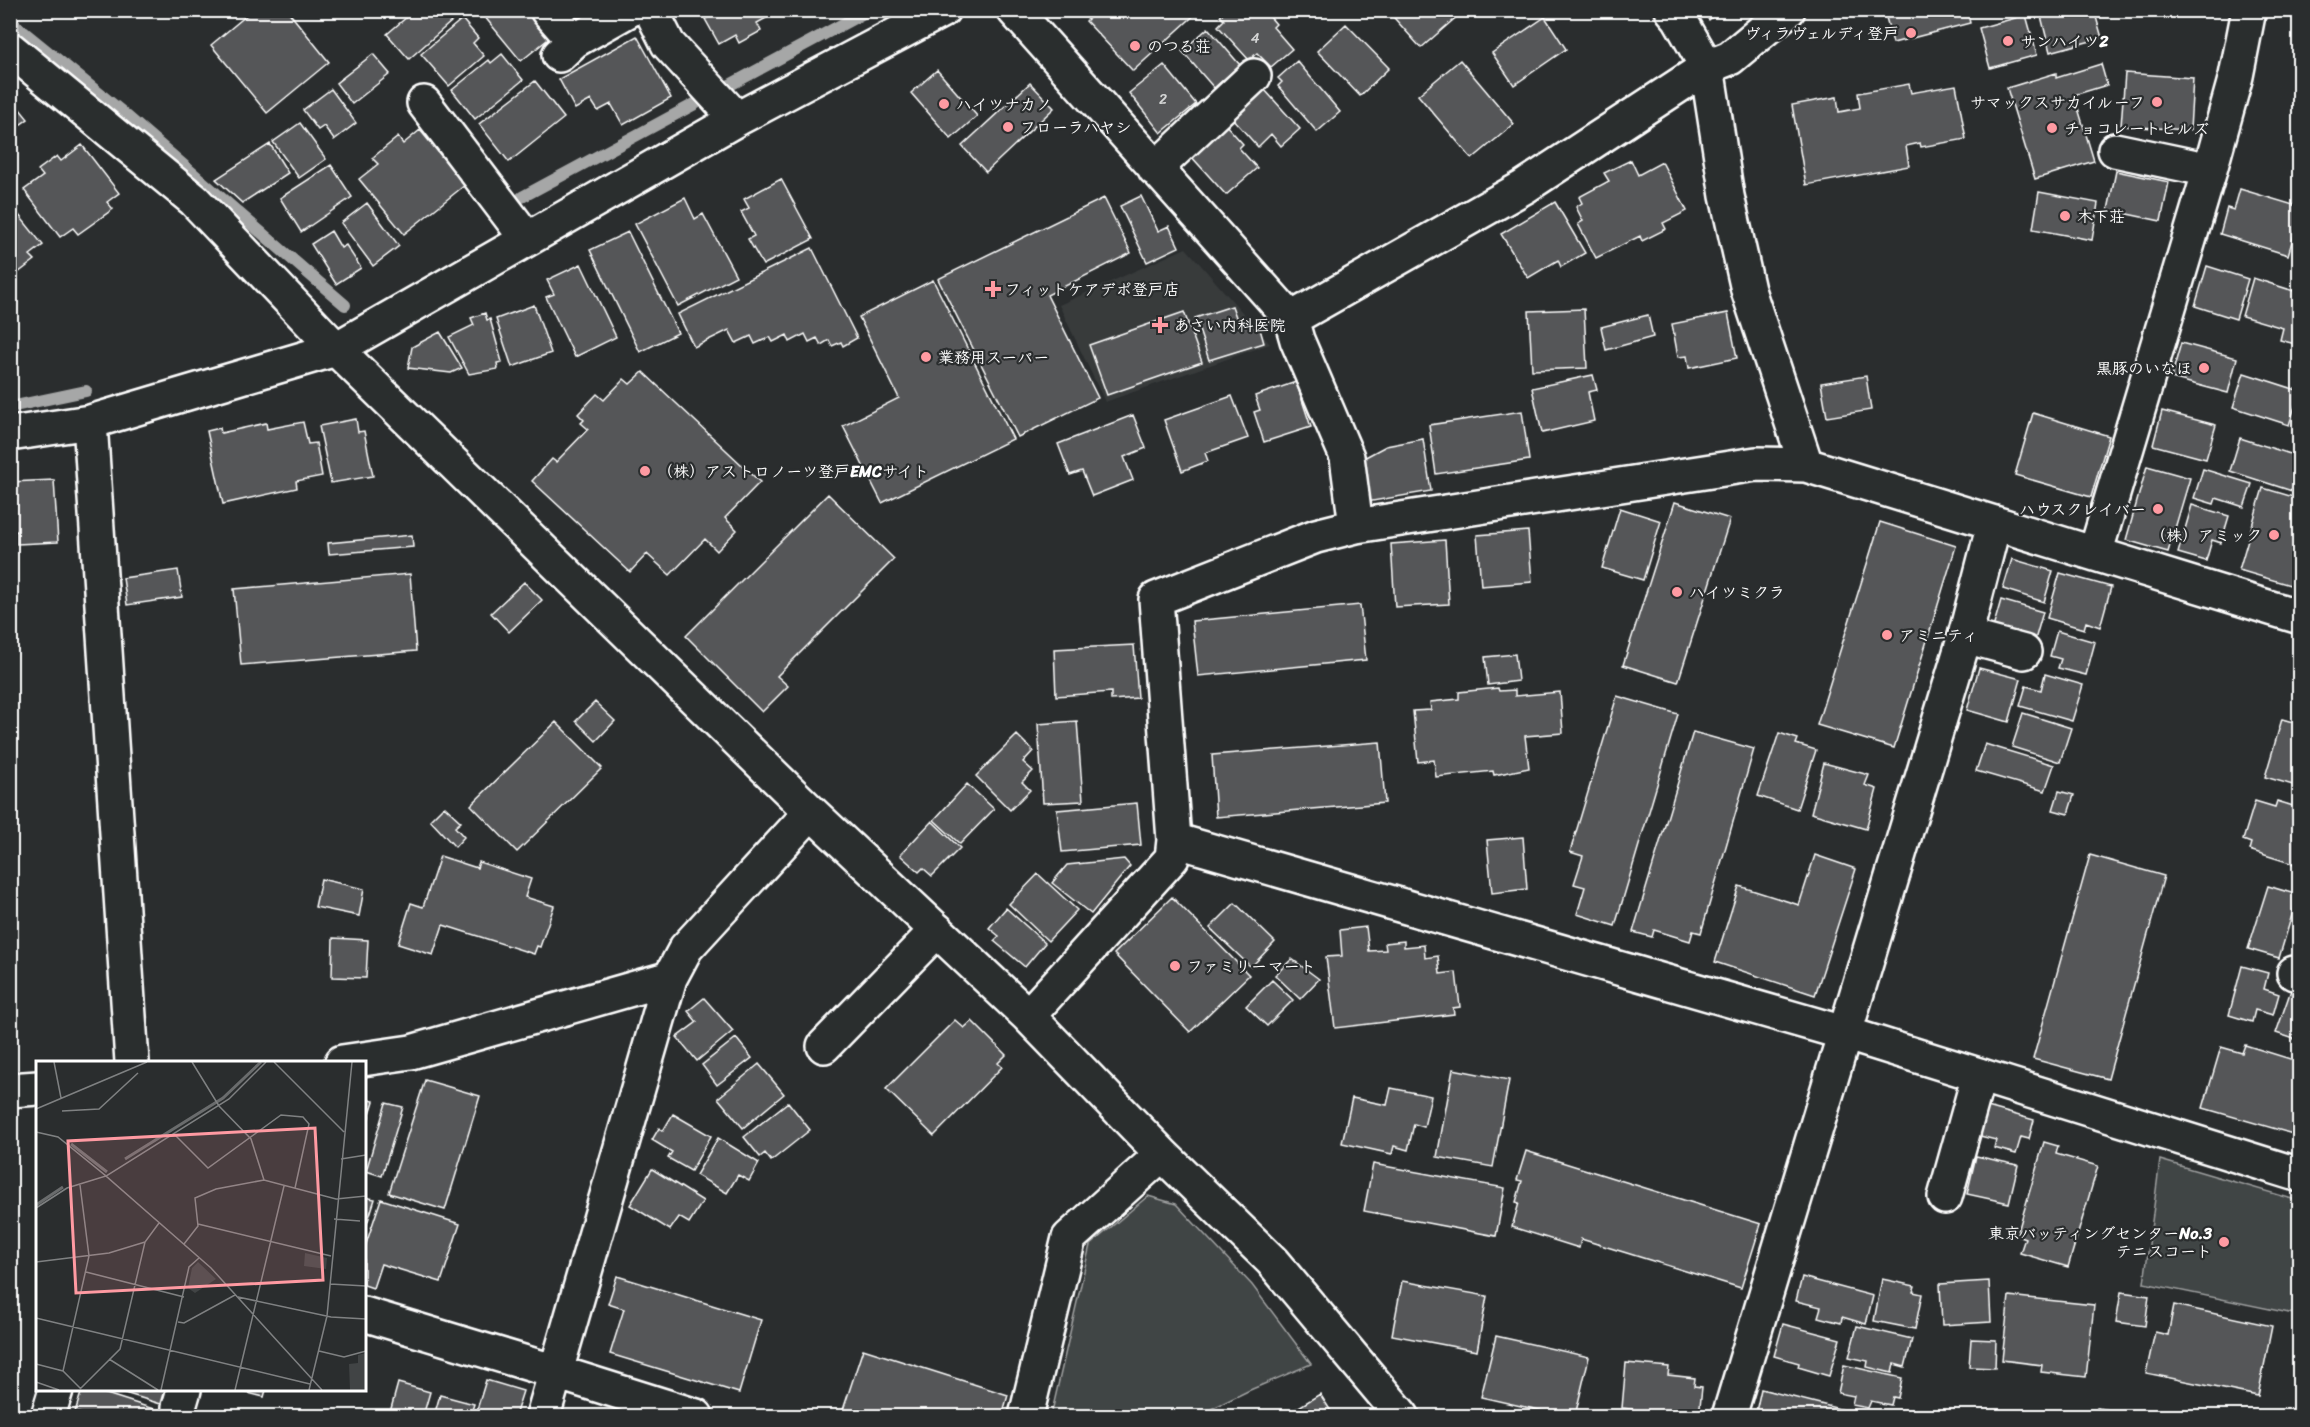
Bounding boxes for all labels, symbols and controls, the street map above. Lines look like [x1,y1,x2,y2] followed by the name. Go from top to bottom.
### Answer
[1744,19,1899,48] place label: ヴィラヴェルディ登戸
[1251,26,1260,51] house number: 4
[1904,26,1918,40] marker: ヴィラヴェルディ登戸
[2020,27,2109,56] place label: サンハイツ2
[1147,32,1211,61] place label: のつる荘
[2001,34,2015,48] marker: サンハイツ2
[1128,39,1142,53] marker: のつる荘
[1159,87,1167,112] house number: 2
[1970,88,2145,117] place label: サマックスサカイルーフ
[956,90,1052,119] place label: ハイツナカノ
[2150,95,2164,109] marker: サマックスサカイルーフ
[937,97,951,111] marker: ハイツナカノ
[1020,113,1131,142] place label: フローラハヤシ
[2064,114,2209,143] place label: チョコレートヒルズ
[1001,120,1015,134] marker: フローラハヤシ
[2045,121,2059,135] marker: チョコレートヒルズ
[2077,202,2125,231] place label: 木下荘
[2058,209,2072,223] marker: 木下荘
[1005,275,1180,304] place label: フィットケアデポ登戸店
[986,282,1000,296] marker: フィットケアデポ登戸店
[1174,311,1286,340] place label: あさい内科医院
[1151,316,1169,334] marker: あさい内科医院
[938,343,1049,372] place label: 業務用スーパー
[919,350,933,364] marker: 業務用スーパー
[2096,354,2192,383] place label: 黒豚のいなほ
[2197,361,2211,375] marker: 黒豚のいなほ
[657,457,929,486] place label: （株）アストロノーツ登戸EMCサイト
[638,464,652,478] marker: （株）アストロノーツ登戸EMCサイト
[2019,495,2146,524] place label: ハウスクレイバー
[2151,502,2165,516] marker: ハウスクレイバー
[2150,521,2262,550] place label: （株）アミック
[2267,528,2281,542] marker: （株）アミック
[1689,578,1785,607] place label: ハイツミクラ
[1670,585,1684,599] marker: ハイツミクラ
[1899,621,1978,650] place label: アミニティ
[1880,628,1894,642] marker: アミニティ
[1187,952,1316,981] place label: ファミリーマート
[1168,959,1182,973] marker: ファミリーマート
[36,1061,366,1391] inset map
[1988,1219,2212,1266] place label: 東京バッティングセンターNo.3 テニスコート
[2217,1235,2231,1249] marker: 東京バッティングセンターNo.3 テニスコート

